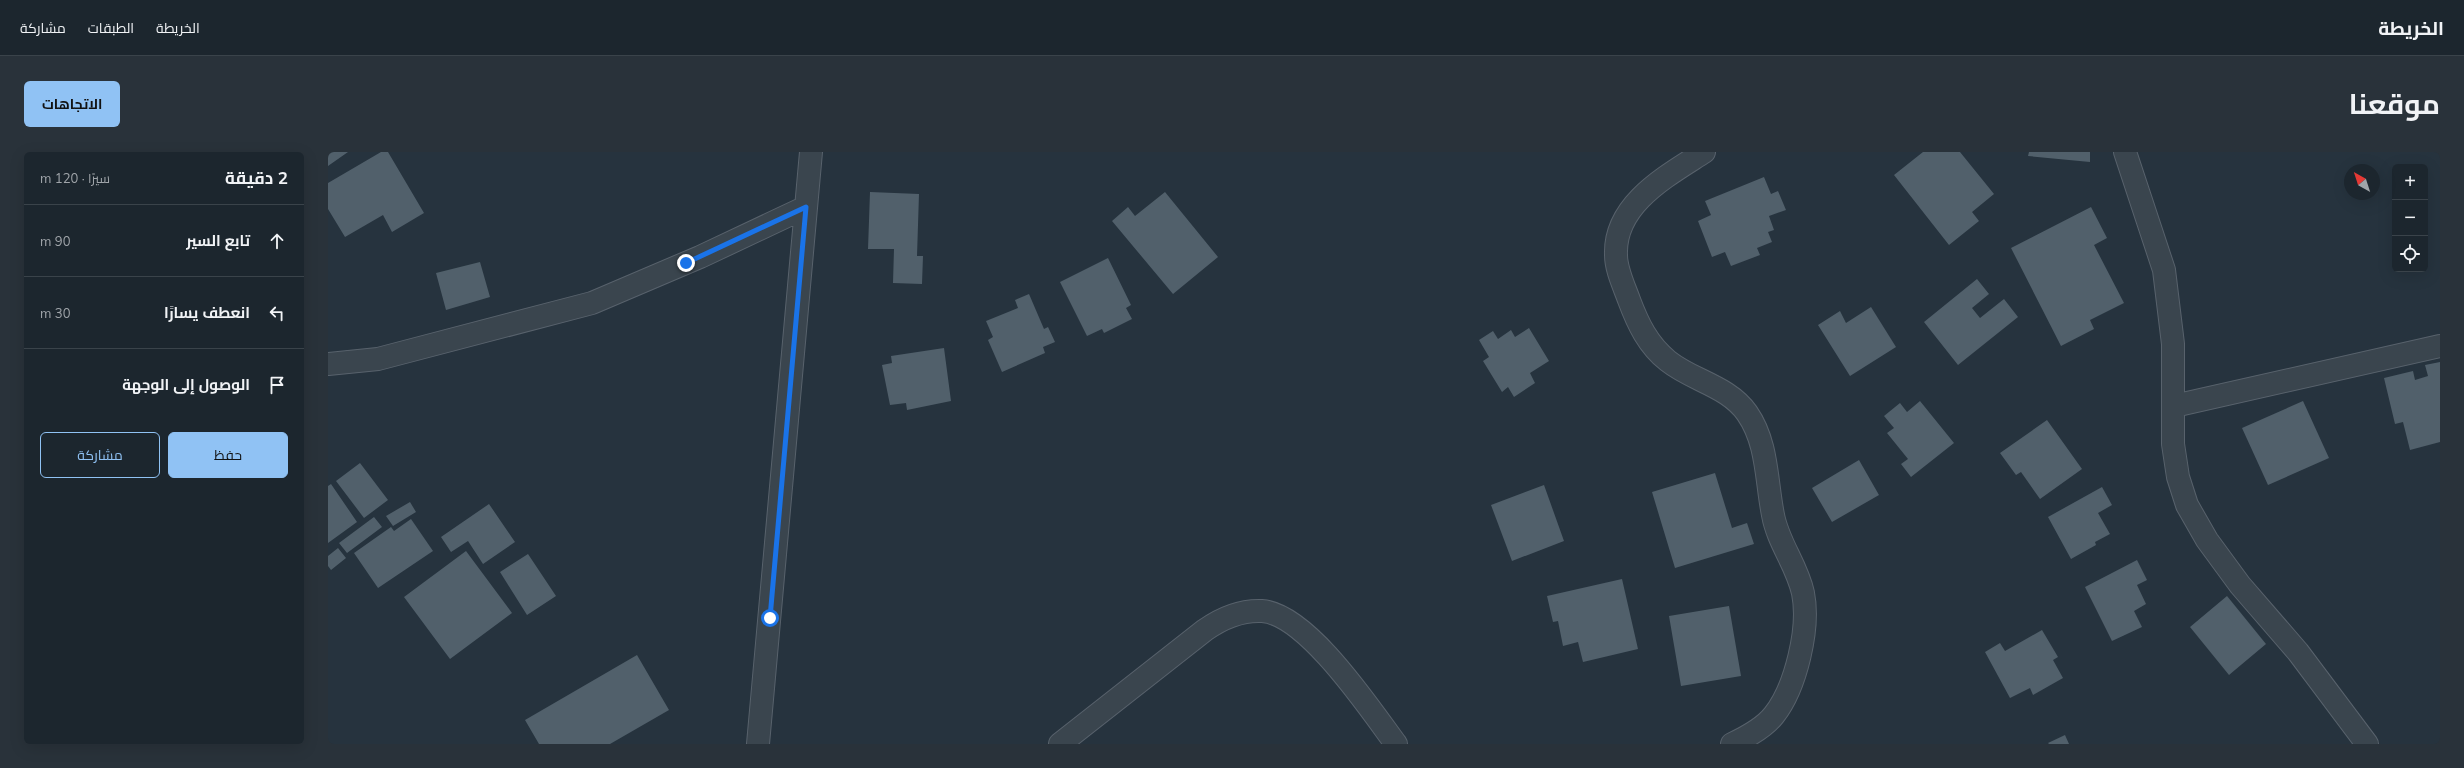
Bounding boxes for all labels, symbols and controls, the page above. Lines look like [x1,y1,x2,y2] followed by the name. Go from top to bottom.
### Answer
[2378,16,2444,40] text: الخريطة
[20,19,66,37] text: مشاركة
[88,19,134,37] text: الطبقات
[156,19,200,37] text: الخريطة
[24,81,120,127] button: الاتجاهات
[2349,86,2440,121] text: موقعنا
[2344,164,2380,200] north arrow
[2392,164,2428,272] map controls
[2392,164,2428,200] button: +
[225,167,288,188] text: 2 دقيقة
[40,170,110,186] text: سيرًا · 120 m
[2392,200,2428,236] button: −
[266,230,288,252] icon: ahead
[186,231,250,250] text: تابع السير
[40,233,70,249] text: 90 m
[2392,236,2428,272] button: locate
[677,254,695,272] route end
[266,302,288,324] icon: left
[164,303,250,322] text: انعطف يسارًا
[40,305,70,321] text: 30 m
[266,374,288,396] icon: arrive
[122,375,250,394] text: الوصول إلى الوجهة
[40,432,160,478] button: مشاركة
[168,432,288,478] button: حفظ
[761,609,779,627] route start

